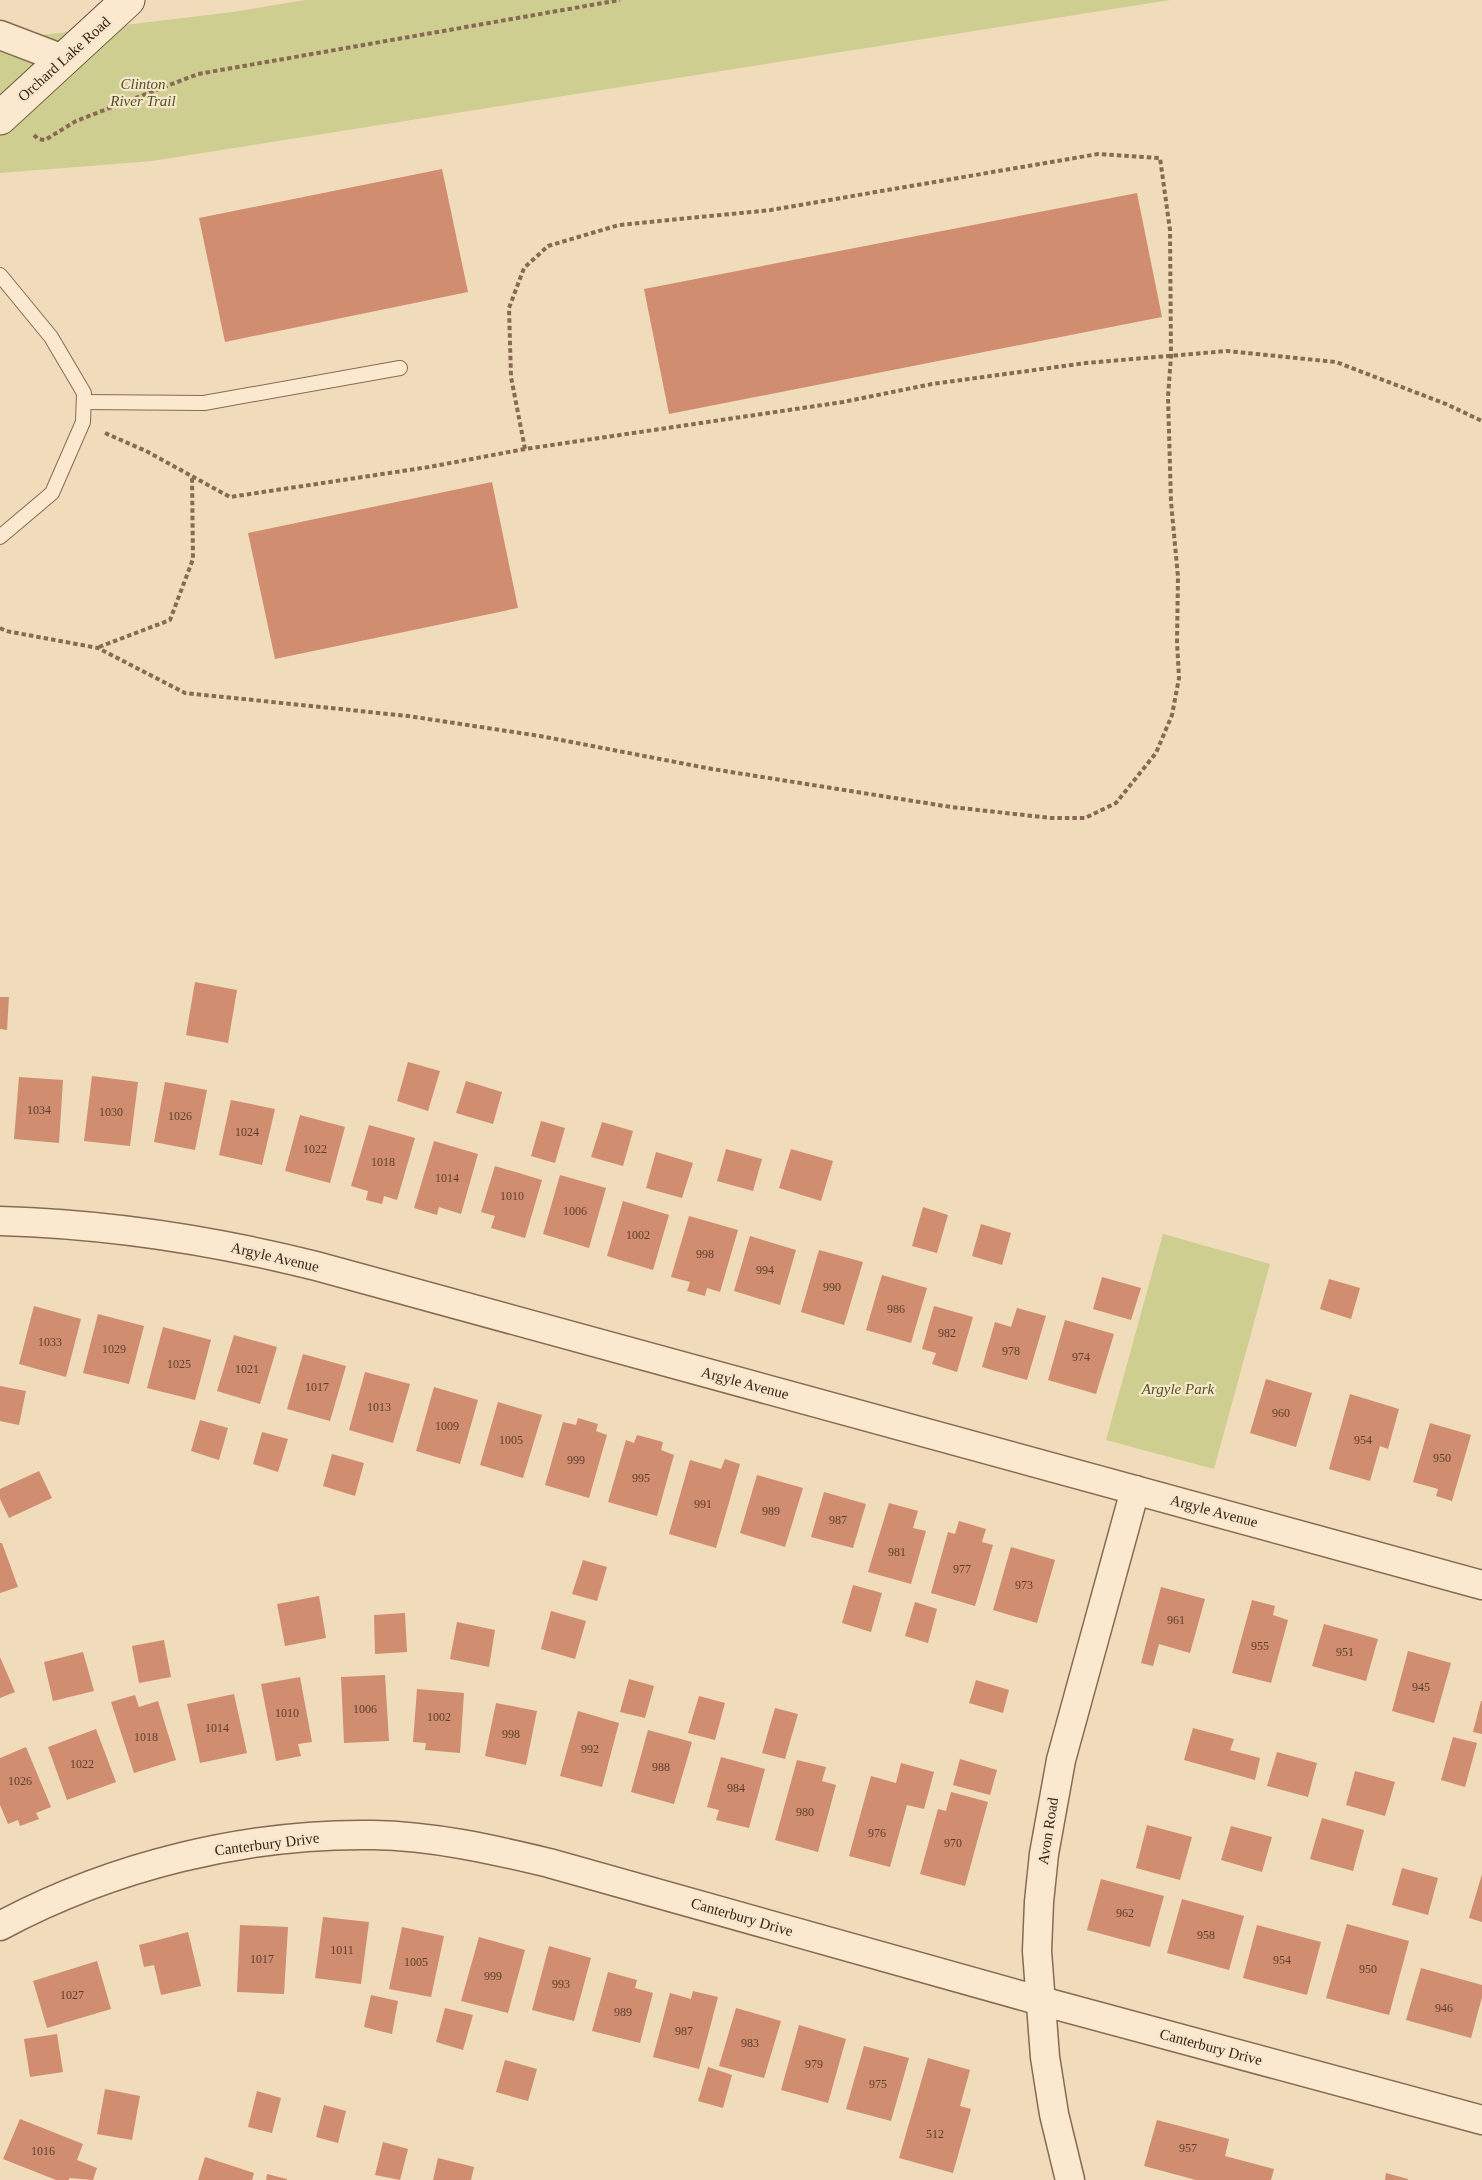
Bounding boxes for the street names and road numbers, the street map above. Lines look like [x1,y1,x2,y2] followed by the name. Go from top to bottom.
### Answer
[15,13,114,105] street label: Orchard Lake Road
[229,1239,321,1275] street label: Argyle Avenue
[700,1364,791,1402] street label: Argyle Avenue
[1169,1492,1260,1530] street label: Argyle Avenue
[1035,1796,1061,1866] street label: Avon Road
[214,1830,321,1858] street label: Canterbury Drive
[689,1895,795,1939] street label: Canterbury Drive
[1158,2026,1264,2068] street label: Canterbury Drive

